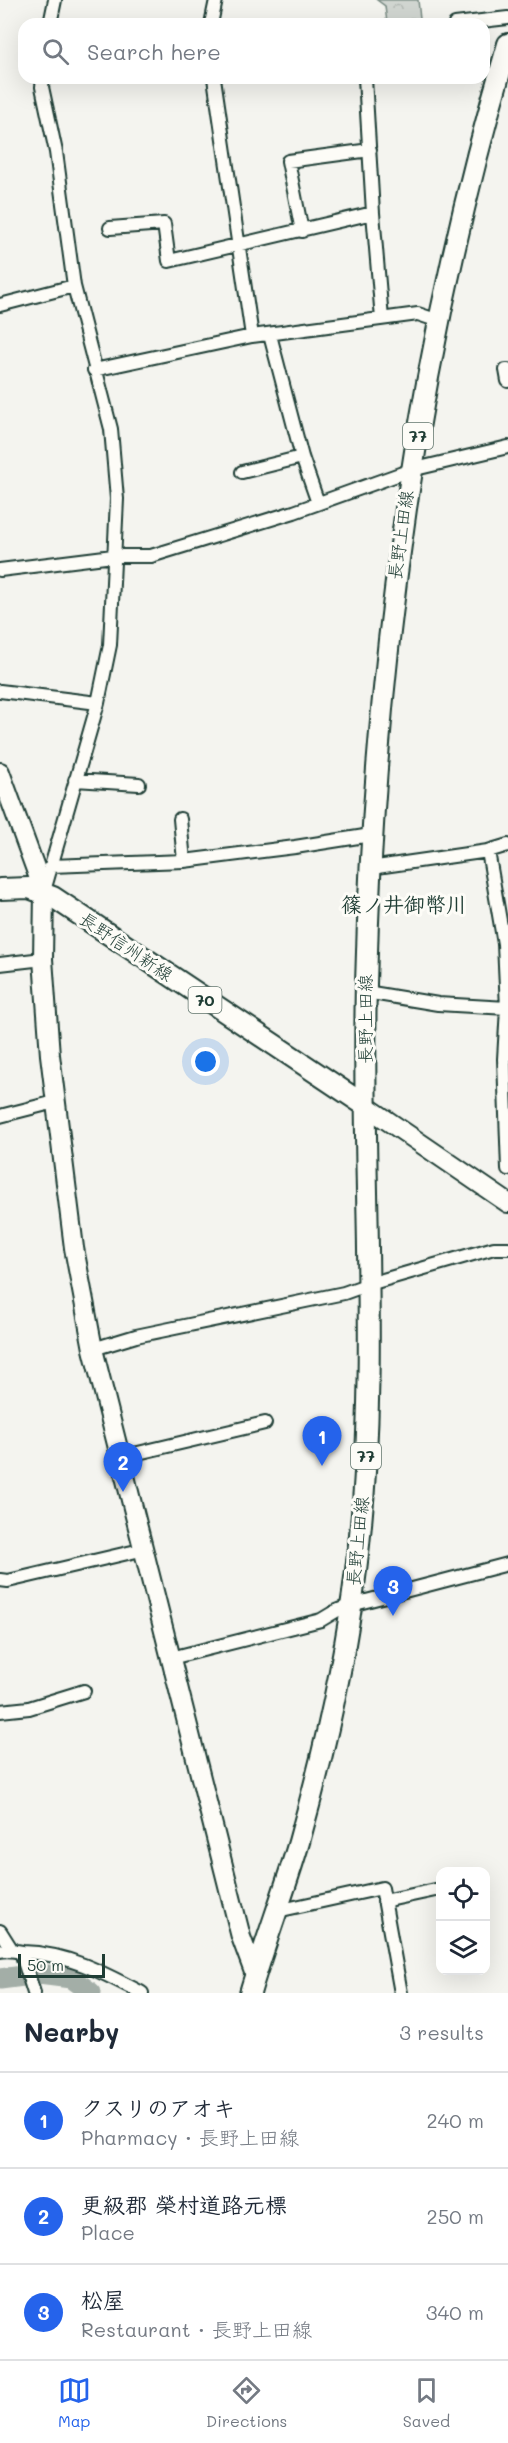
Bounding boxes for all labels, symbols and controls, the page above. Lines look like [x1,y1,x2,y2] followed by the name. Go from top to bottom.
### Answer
[18,18,490,84] search box
[39,35,72,68] icon: search
[87,37,221,66] text: Search here
[403,423,433,449] road number: 77
[382,489,418,581] street label: 長野上田線
[341,890,467,917] district label: 篠ノ井御幣川
[75,906,178,986] street label: 長野信州新線
[353,974,377,1064] street label: 長野上田線
[188,987,222,1013] road number: 70
[191,1047,220,1076] your location
[302,1416,342,1466] pin: 1
[104,1442,142,1492] pin: 2
[351,1443,381,1469] road number: 77
[340,1495,374,1587] street label: 長野上田線
[374,1566,412,1616] pin: 3
[436,1867,490,1975] map controls
[436,1867,490,1921] button: locate
[436,1921,490,1975] button: layers
[18,1951,105,1978] scale bar
[27,1954,64,1975] text: 50 m
[24,2015,119,2049] text: Nearby
[399,2019,484,2045] text: 3 results
[81,2093,235,2122] text: クスリのアオキ
[39,2107,48,2133] text: 1
[426,2107,484,2133] text: 240 m
[81,2124,299,2150] text: Pharmacy · 長野上田線
[81,2190,287,2219] text: 更級郡 榮村道路元標
[38,2203,49,2229] text: 2
[427,2203,484,2229] text: 250 m
[81,2219,135,2245] text: Place
[81,2285,125,2314] text: 松屋
[38,2299,50,2325] text: 3
[426,2299,484,2325] text: 340 m
[81,2316,312,2342] text: Restaurant · 長野上田線
[58,2374,91,2431] tab: Map
[206,2374,287,2431] tab: Directions
[403,2374,450,2431] tab: Saved

